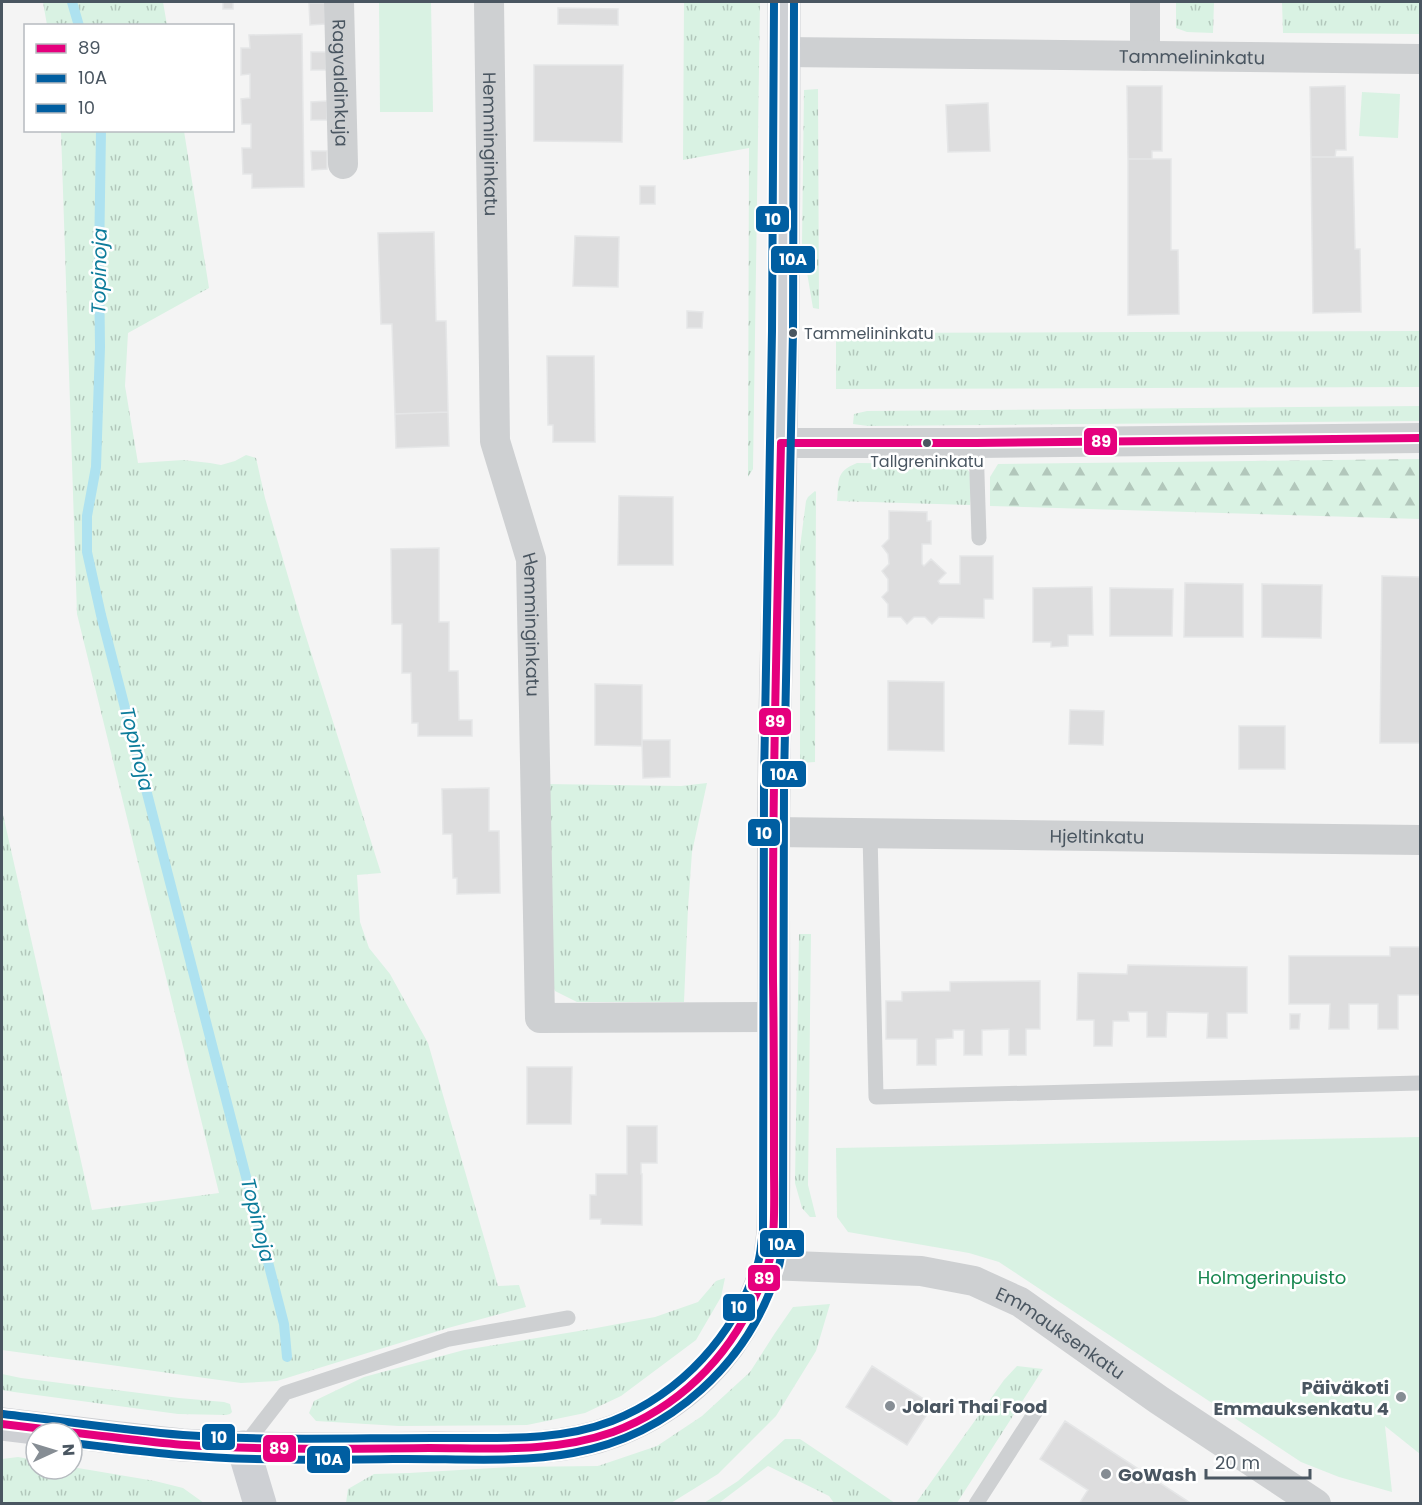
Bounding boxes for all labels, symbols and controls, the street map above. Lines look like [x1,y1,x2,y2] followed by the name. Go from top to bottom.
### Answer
[327,19,355,147] street label: Ragvaldinkuja
[24,24,234,132] legend
[78,35,101,60] text: 89
[1119,43,1265,70] street label: Tammelininkatu
[78,65,107,90] text: 10A
[477,72,504,216] street label: Hemminginkatu
[78,95,95,120] text: 10
[755,205,790,233] line badge: 10
[765,208,781,231] text: 10
[84,228,114,314] water label: Topinoja
[770,245,816,274] line badge: 10A
[779,248,807,271] text: 10A
[804,322,934,345] place label: Tammelininkatu
[787,327,799,339] marker: Tammelininkatu
[1083,427,1118,456] line badge: 89
[1091,430,1111,453] text: 89
[921,437,933,449] marker: Tallgreninkatu
[870,450,984,473] place label: Tallgreninkatu
[517,549,546,697] street label: Hemminginkatu
[113,704,161,794] water label: Topinoja
[758,707,792,736] line badge: 89
[765,710,785,733] text: 89
[761,760,807,788] line badge: 10A
[770,763,798,786] text: 10A
[747,818,781,847] line badge: 10
[756,822,772,845] text: 10
[1050,823,1144,849] street label: Hjeltinkatu
[234,1175,282,1265] water label: Topinoja
[759,1229,805,1258] line badge: 10A
[768,1233,796,1256] text: 10A
[747,1264,781,1292] line badge: 89
[1198,1265,1346,1290] park label: Holmgerinpuisto
[754,1267,774,1290] text: 89
[992,1280,1130,1385] street label: Emmauksenkatu
[722,1293,756,1322] line badge: 10
[731,1296,747,1319] text: 10
[1214,1375,1389,1421] place label: Päiväkoti Emmauksenkatu 4
[1394,1390,1408,1404] marker: Päiväkoti Emmauksenkatu 4
[902,1394,1047,1419] place label: Jolari Thai Food
[883,1399,897,1413] marker: Jolari Thai Food
[24,1421,84,1481] north arrow
[201,1423,236,1451] line badge: 10
[211,1426,227,1449] text: 10
[262,1434,297,1463] line badge: 89
[269,1437,289,1460] text: 89
[1206,1442,1310,1480] scale bar
[57,1443,80,1457] text: N
[306,1445,351,1474] line badge: 10A
[315,1448,343,1471] text: 10A
[1215,1450,1260,1475] text: 20 m
[1118,1462,1197,1487] place label: GoWash
[1099,1467,1113,1481] marker: GoWash

